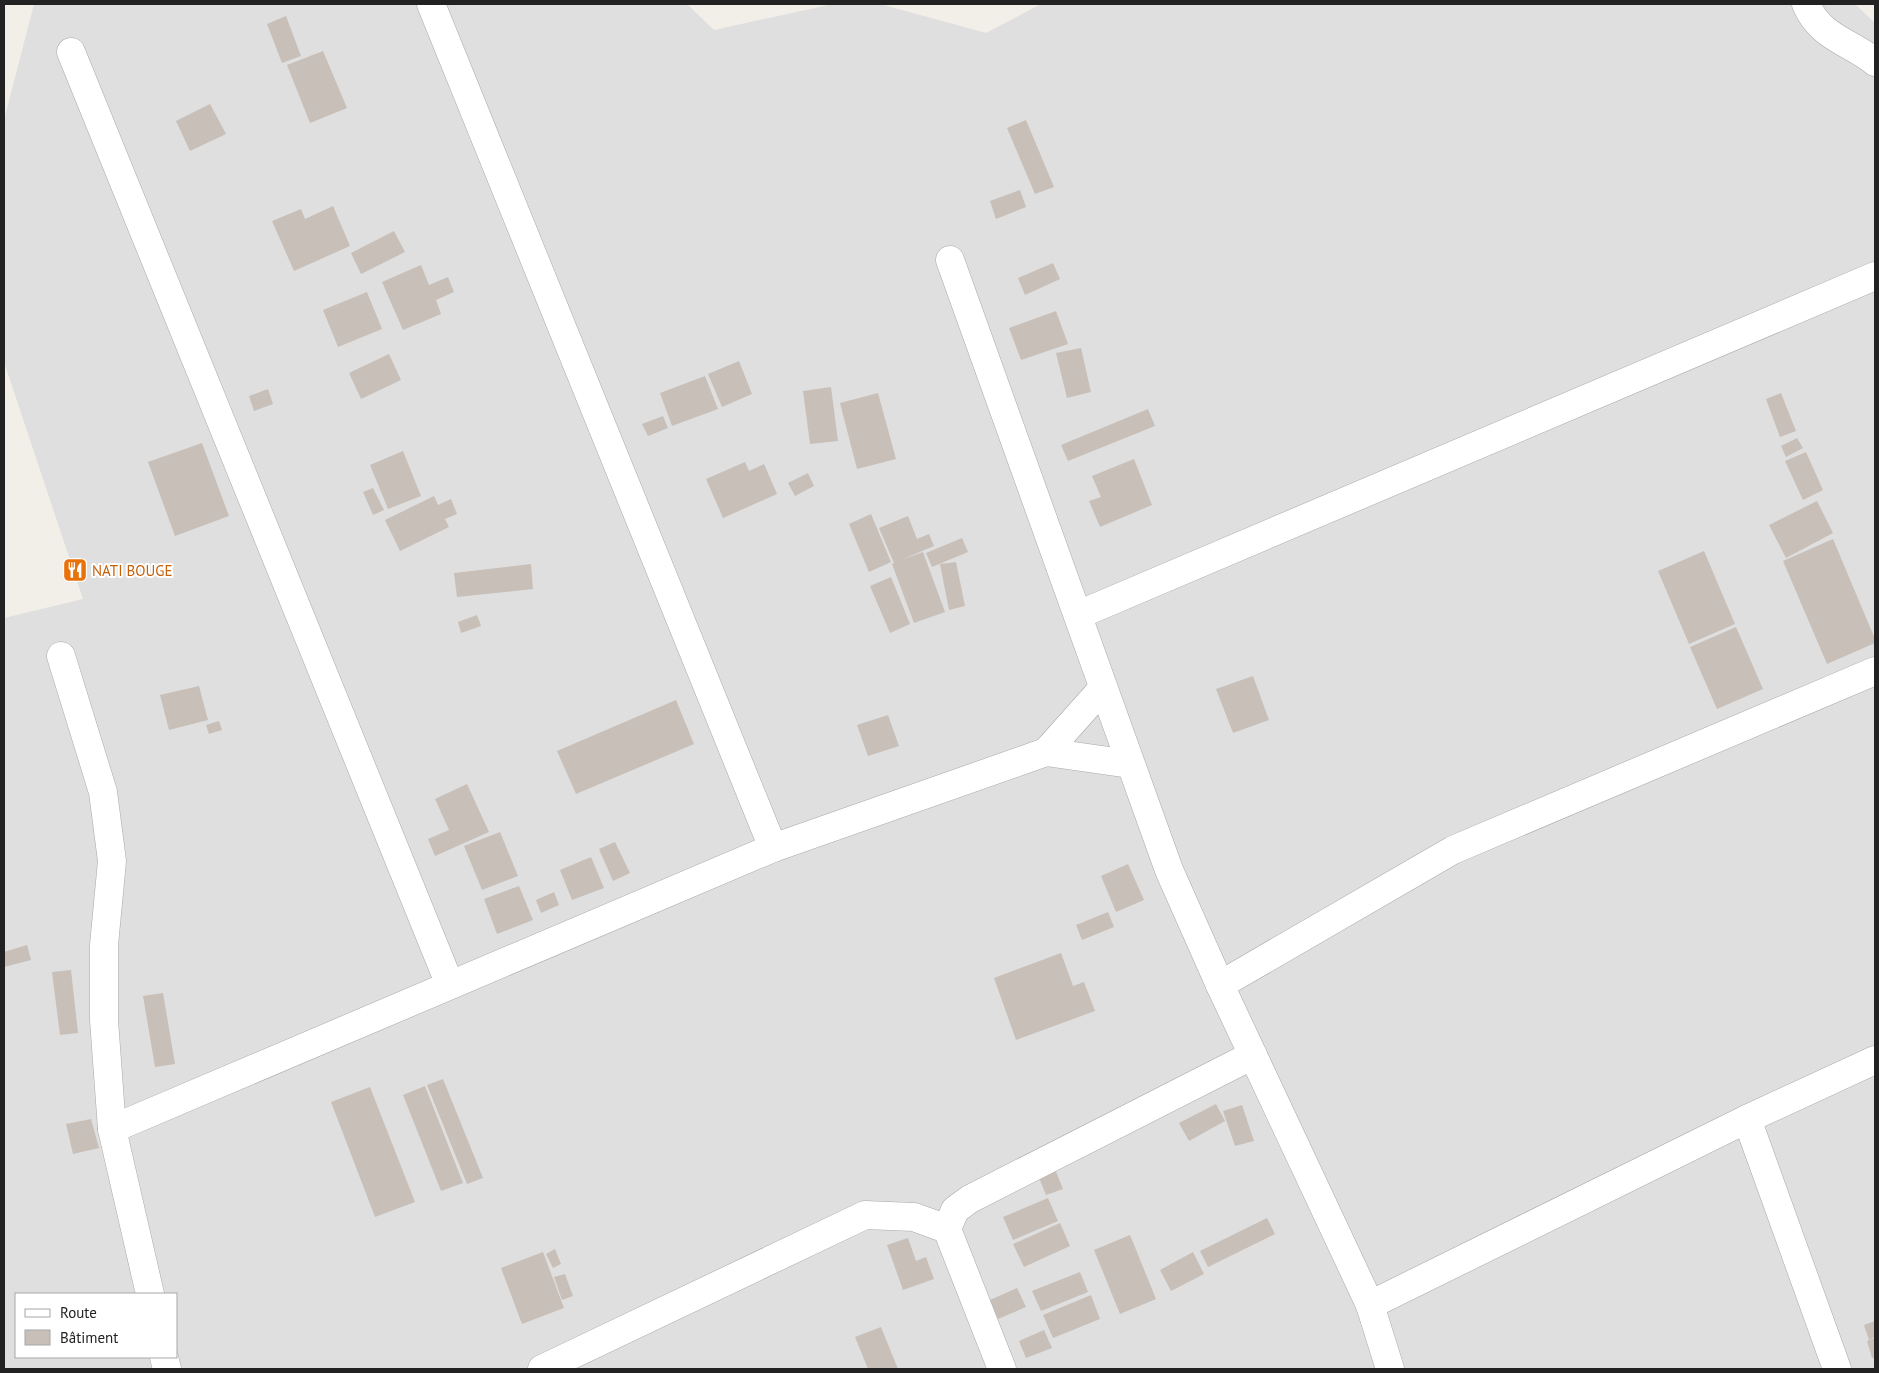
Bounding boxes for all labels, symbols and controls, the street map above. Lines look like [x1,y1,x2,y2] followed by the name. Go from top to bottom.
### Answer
[62,557,88,583] restaurant icon: NATI BOUGE
[92,561,173,580] place label: NATI BOUGE
[15,1293,178,1358] legend
[60,1303,97,1322] text: Route
[60,1328,118,1347] text: Bâtiment

